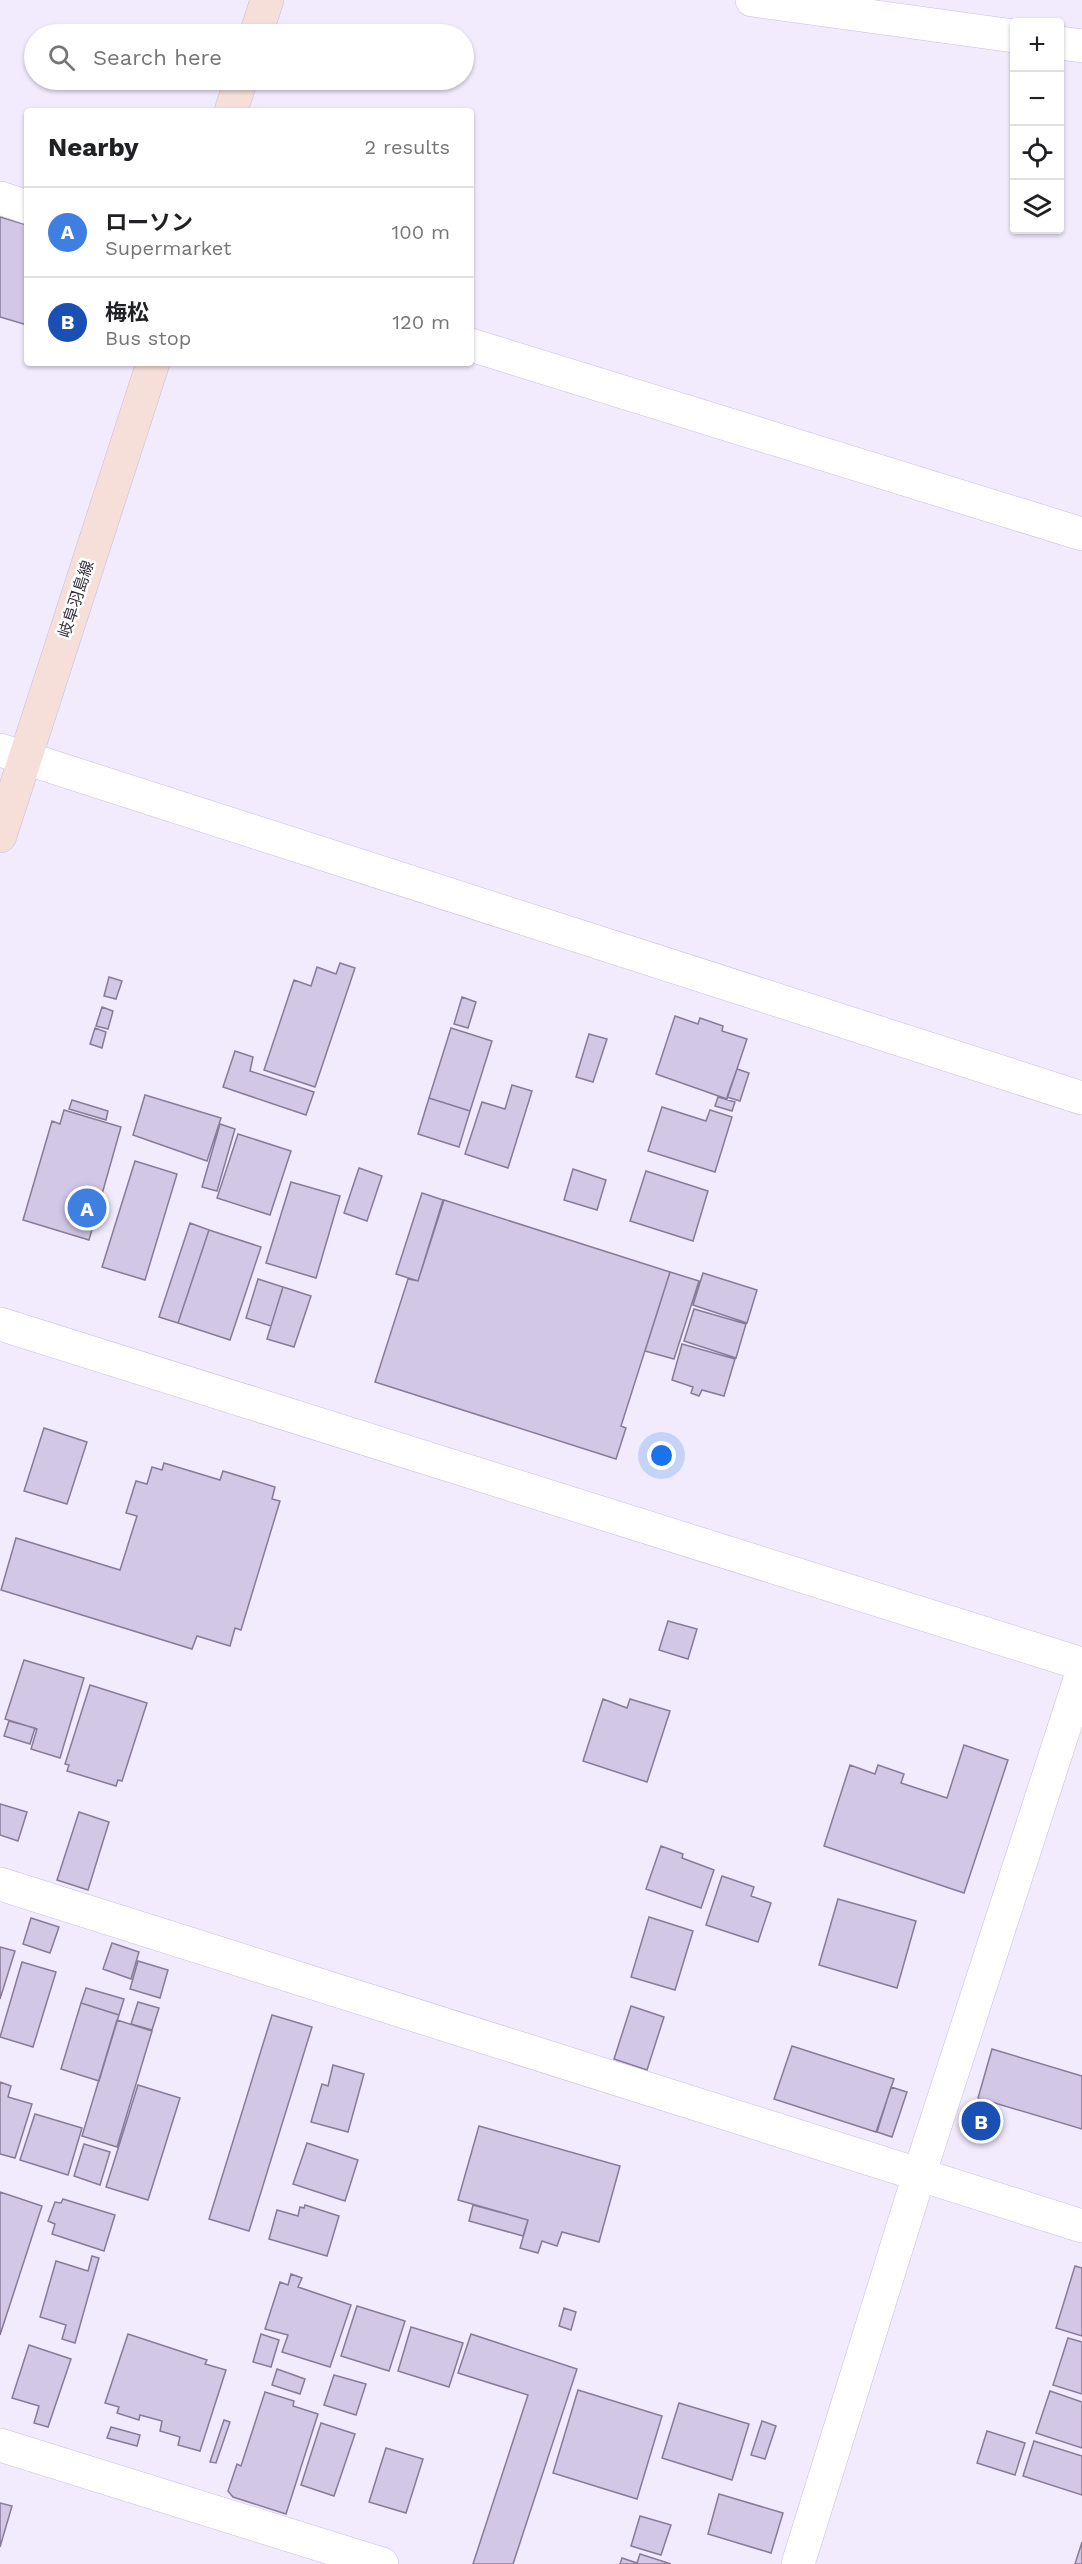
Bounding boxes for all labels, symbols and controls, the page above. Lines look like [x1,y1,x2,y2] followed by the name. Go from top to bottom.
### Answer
[1010,18,1064,234] map controls
[1010,18,1064,72] button: +
[24,24,474,90] search box
[45,41,78,74] icon: search
[93,45,222,70] text: Search here
[1010,72,1064,126] button: −
[1010,126,1064,180] button: locate
[48,132,139,162] text: Nearby
[365,135,450,159] text: 2 results
[1010,180,1064,234] button: layers
[105,210,193,235] text: ローソン
[61,220,74,244] text: A
[391,220,450,244] text: 100 m
[105,236,231,260] text: Supermarket
[105,300,149,325] text: 梅松
[61,310,74,334] text: B
[392,310,450,334] text: 120 m
[105,326,191,350] text: Bus stop
[55,558,97,640] street label: 岐阜羽島線
[68,1186,106,1230] pin: A
[647,1441,676,1470] your location
[962,2098,1000,2144] pin: B

